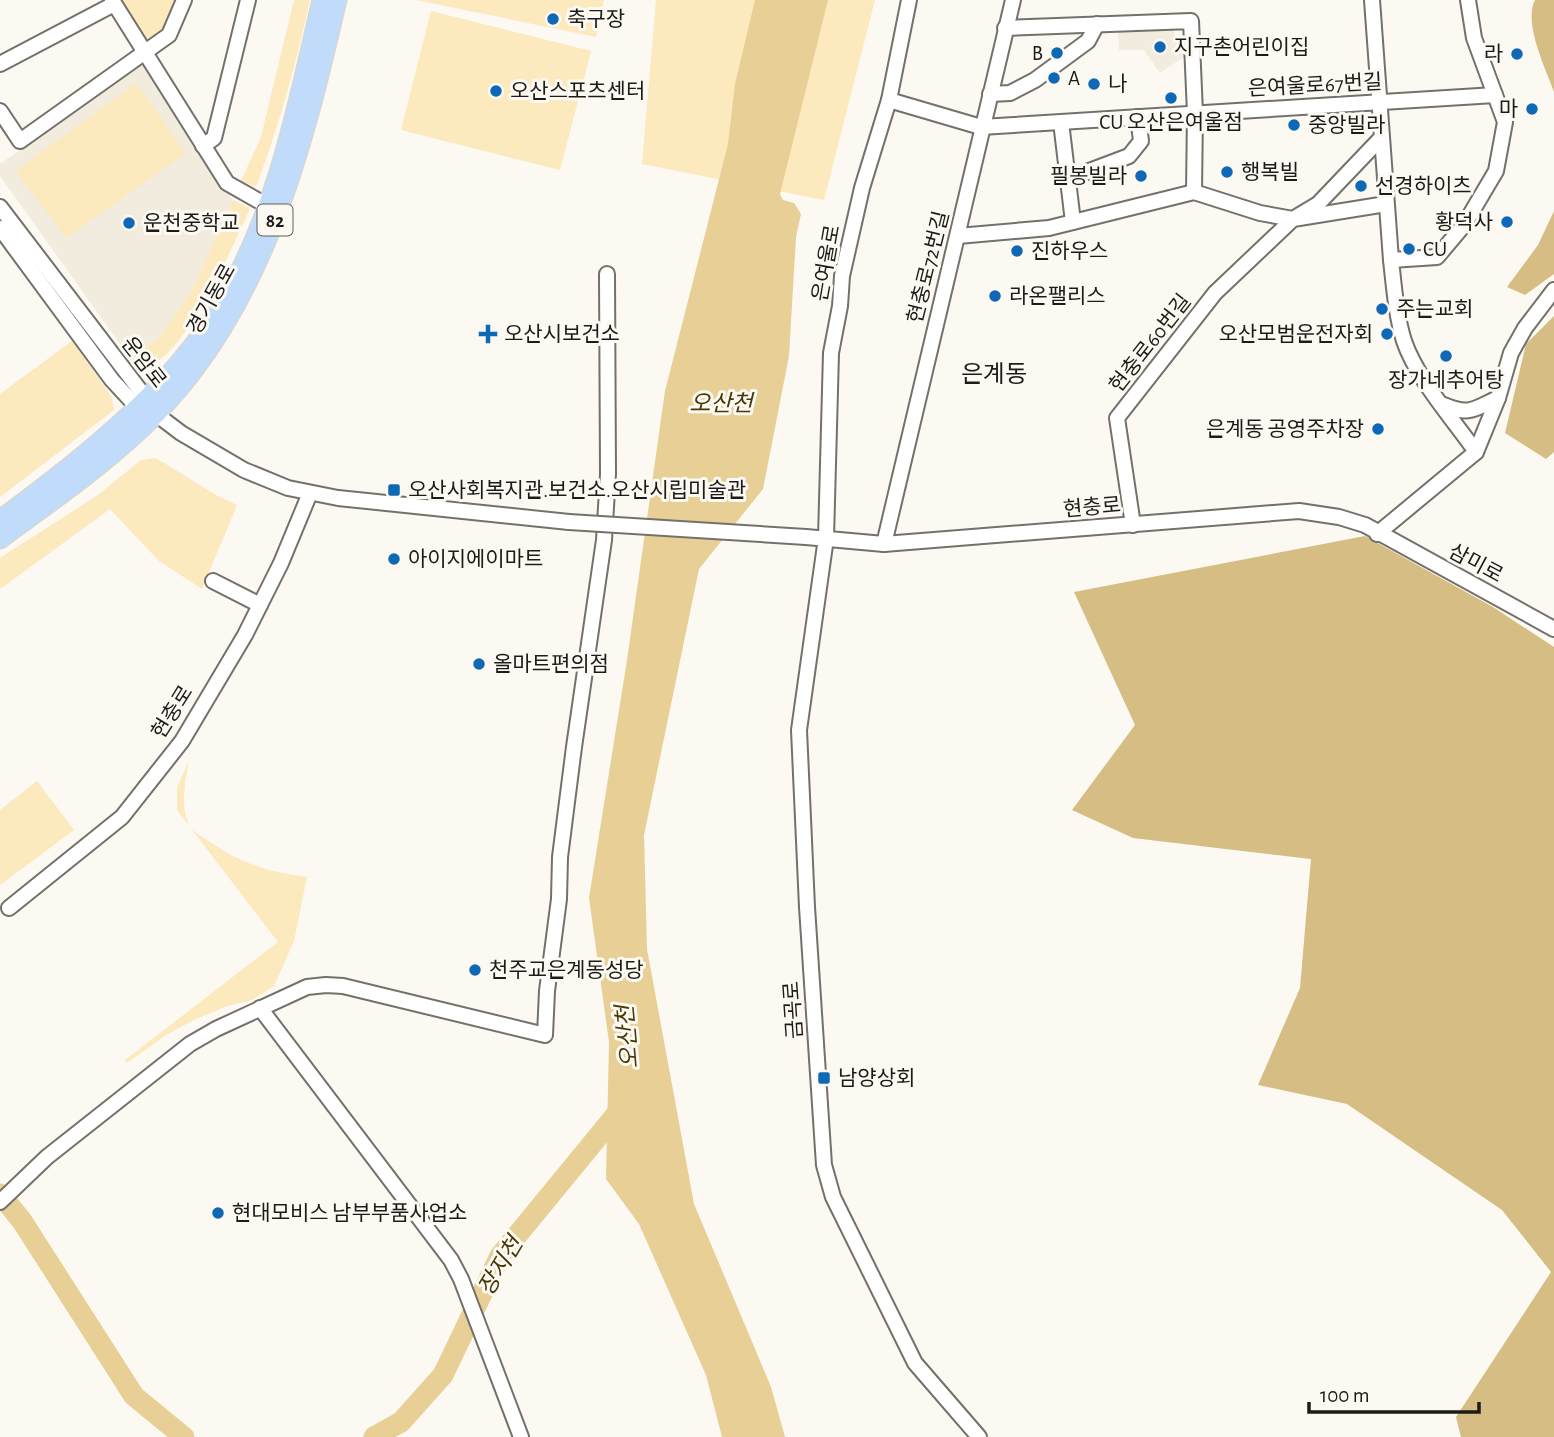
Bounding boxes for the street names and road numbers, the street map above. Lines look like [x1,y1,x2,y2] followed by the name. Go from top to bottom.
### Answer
[1247,70,1383,100] street label: 은여울로67번길
[258,204,292,235] road number: 82
[903,209,953,325] street label: 현충로72번길
[808,223,844,303] street label: 은여울로
[183,260,239,338] street label: 경기동로
[1105,290,1195,396] street label: 현충로60번길
[117,332,171,392] street label: 운암로
[1062,494,1122,520] street label: 현충로
[1445,540,1507,586] street label: 삼미로
[147,682,197,742] street label: 현충로
[781,980,806,1040] street label: 금곡로

